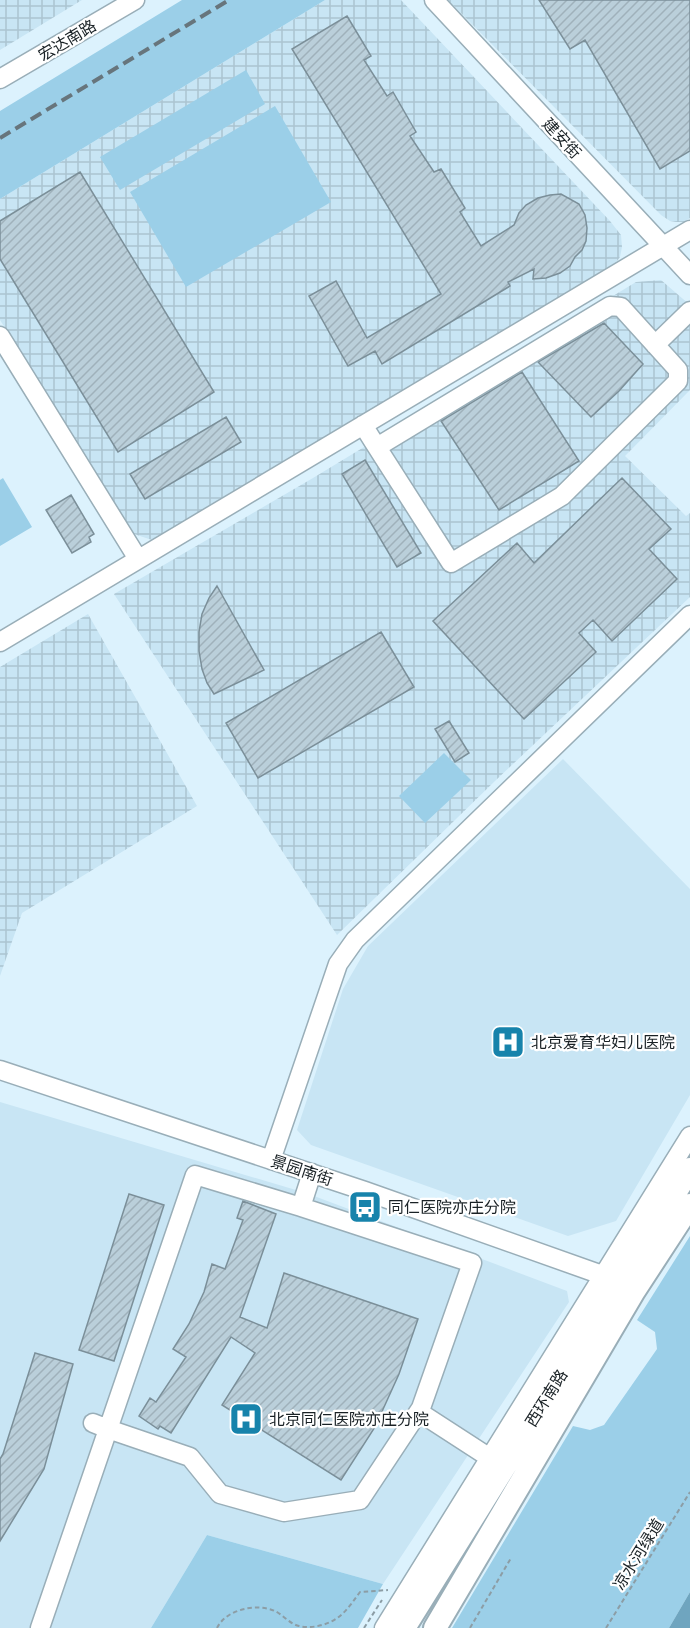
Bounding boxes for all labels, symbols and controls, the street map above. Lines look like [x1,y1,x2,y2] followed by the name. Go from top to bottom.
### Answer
[34,15,100,65] street label: 宏达南路
[538,114,586,162] street label: 建安街
[490,1024,526,1060] hospital icon: 北京爱育华妇儿医院
[531,1032,675,1052] place label: 北京爱育华妇儿医院
[268,1151,336,1189] street label: 景园南街
[347,1189,383,1225] bus stop icon: 同仁医院亦庄分院
[388,1197,516,1217] place label: 同仁医院亦庄分院
[521,1366,571,1430] street label: 西环南路
[228,1401,264,1437] hospital icon: 北京同仁医院亦庄分院
[269,1409,429,1429] place label: 北京同仁医院亦庄分院
[608,1515,668,1593] street label: 凉水河绿道

